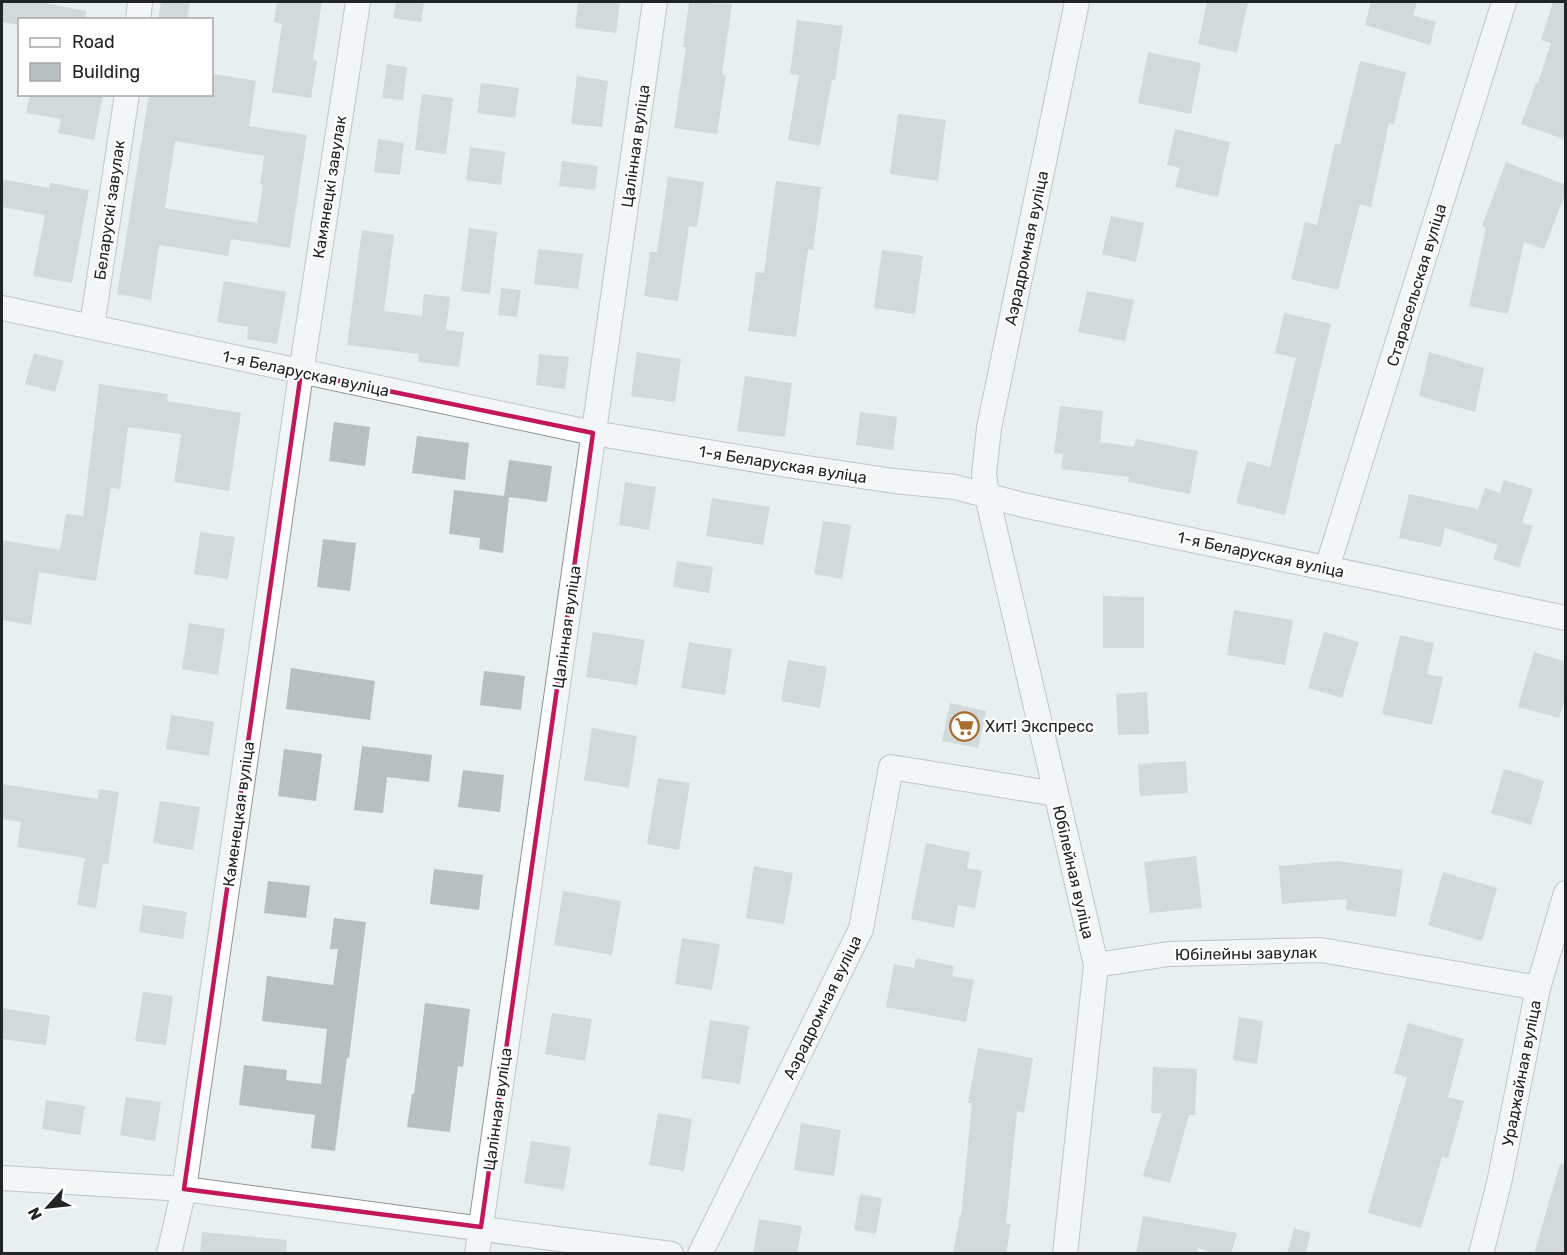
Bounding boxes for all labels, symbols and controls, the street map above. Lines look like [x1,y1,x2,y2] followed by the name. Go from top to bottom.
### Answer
[18,18,213,96] legend
[72,31,115,53] text: Road
[72,61,140,83] text: Building
[617,83,654,209] street label: Цалінная вуліца
[309,114,350,260] street label: Камянецкі завулак
[90,138,129,281] street label: Беларускі завулак
[1001,169,1052,327] street label: Аэрадромная вуліца
[1383,202,1450,369] street label: Старасельская вуліца
[221,347,391,400] street label: 1-я Беларуская вуліца
[697,442,868,487] street label: 1-я Беларуская вуліца
[1176,528,1346,581] street label: 1-я Беларуская вуліца
[548,564,585,690] street label: Цалінная вуліца
[948,710,980,742] supermarket icon: Хит! Экспресс
[985,717,1094,736] place label: Хит! Экспресс
[219,740,258,888] street label: Каменецкая вуліца
[1049,803,1098,941] street label: Юбілейная вуліца
[779,932,866,1082] street label: Аэрадромная вуліца
[1175,943,1318,964] street label: Юбілейны завулак
[1498,998,1545,1148] street label: Ураджайная вуліца
[479,1046,516,1172] street label: Цалінная вуліца
[18,1177,78,1237] north arrow
[24,1204,46,1223] text: N

